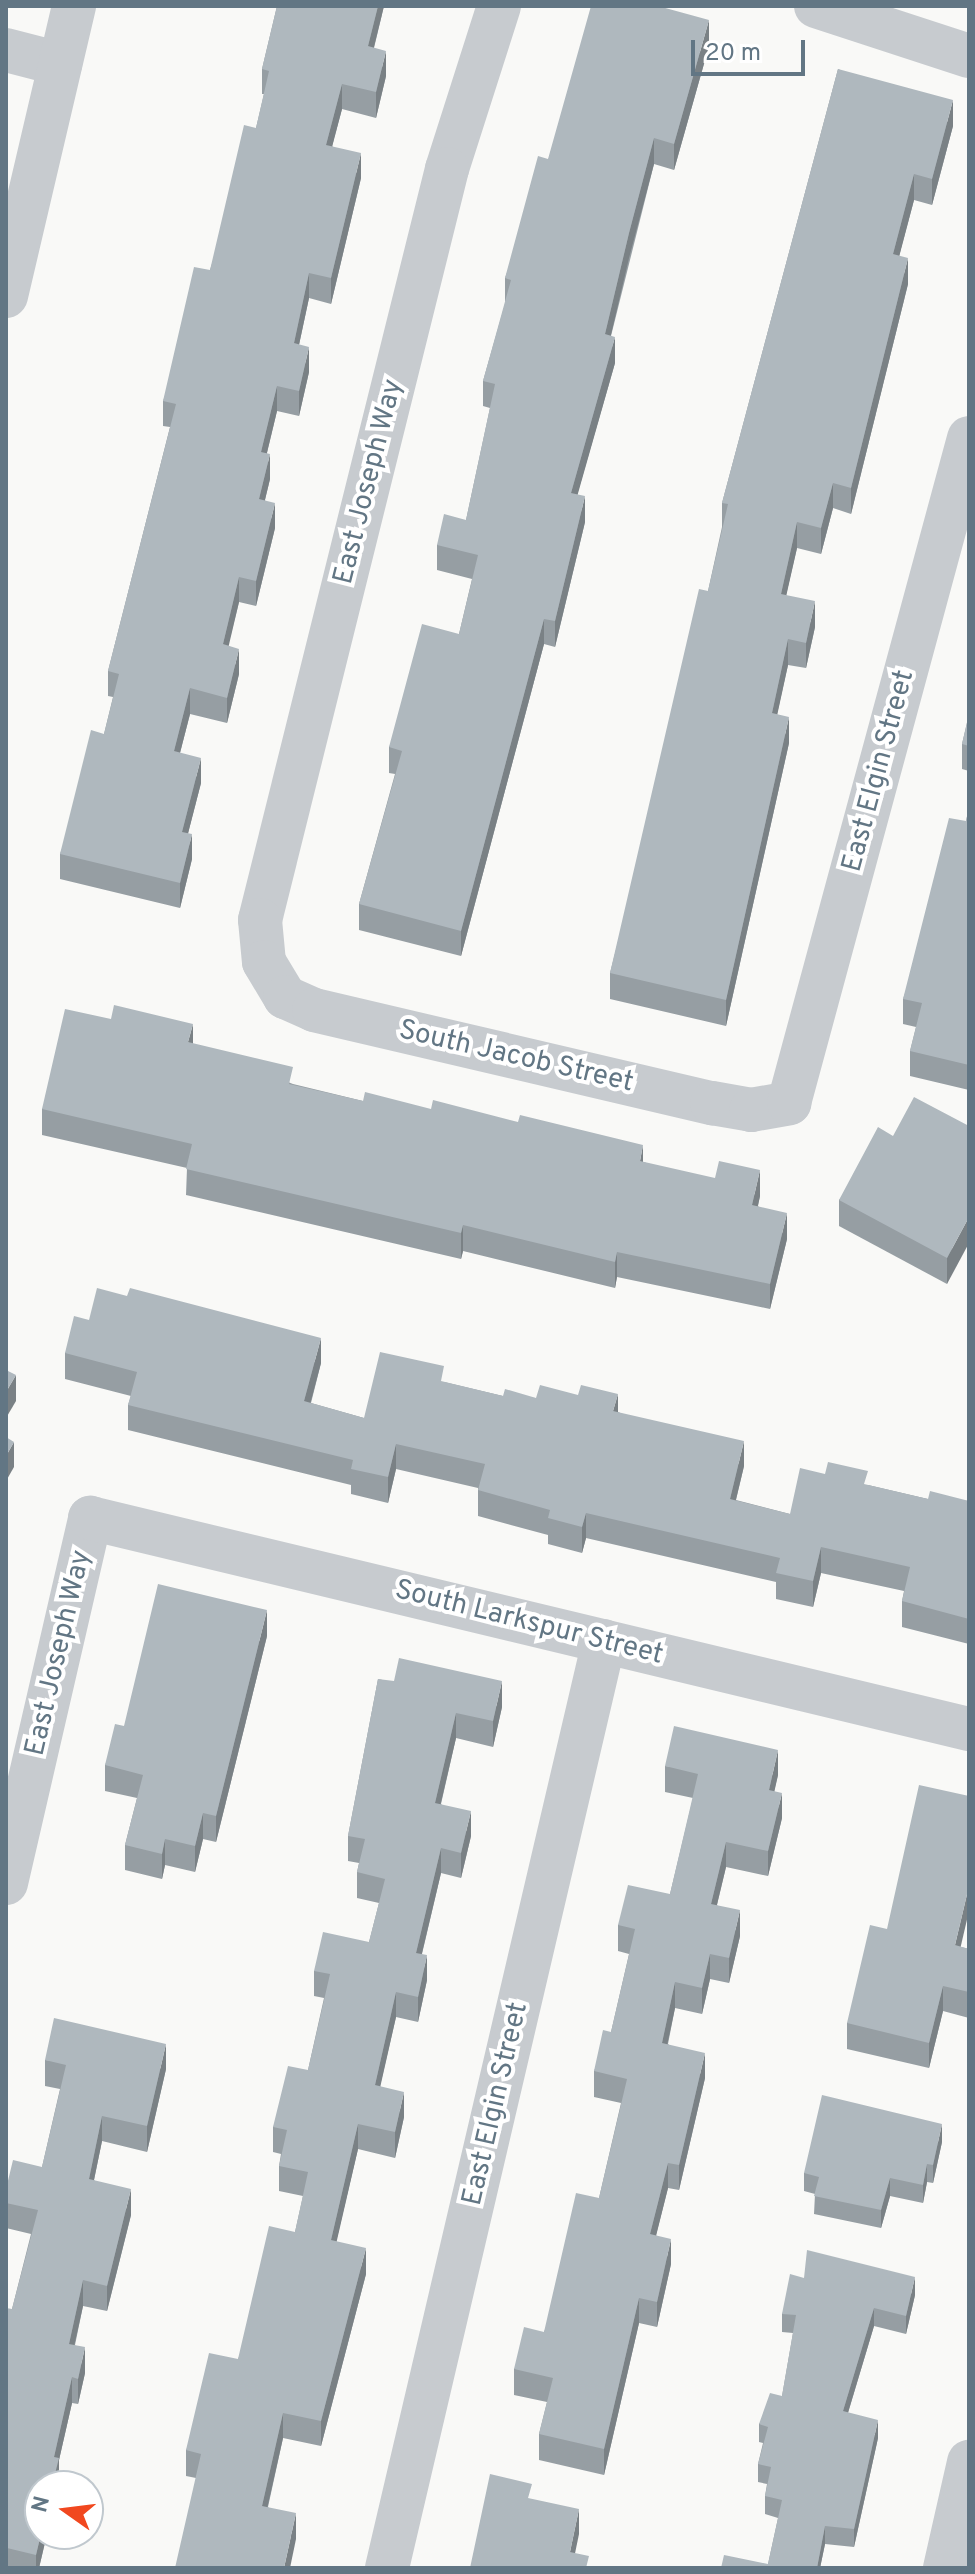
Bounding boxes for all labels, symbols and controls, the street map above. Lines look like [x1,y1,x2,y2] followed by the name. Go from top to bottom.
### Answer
[695,24,809,74] scale bar
[705,39,761,69] text: 20 m
[327,376,411,588] street label: East Joseph Way
[836,666,922,876] street label: East Elgin Street
[395,1014,637,1100] street label: South Jacob Street
[19,1547,99,1759] street label: East Joseph Way
[391,1573,667,1673] street label: South Larkspur Street
[456,1999,536,2209] street label: East Elgin Street
[24,2470,104,2550] north arrow
[27,2494,57,2515] text: N

